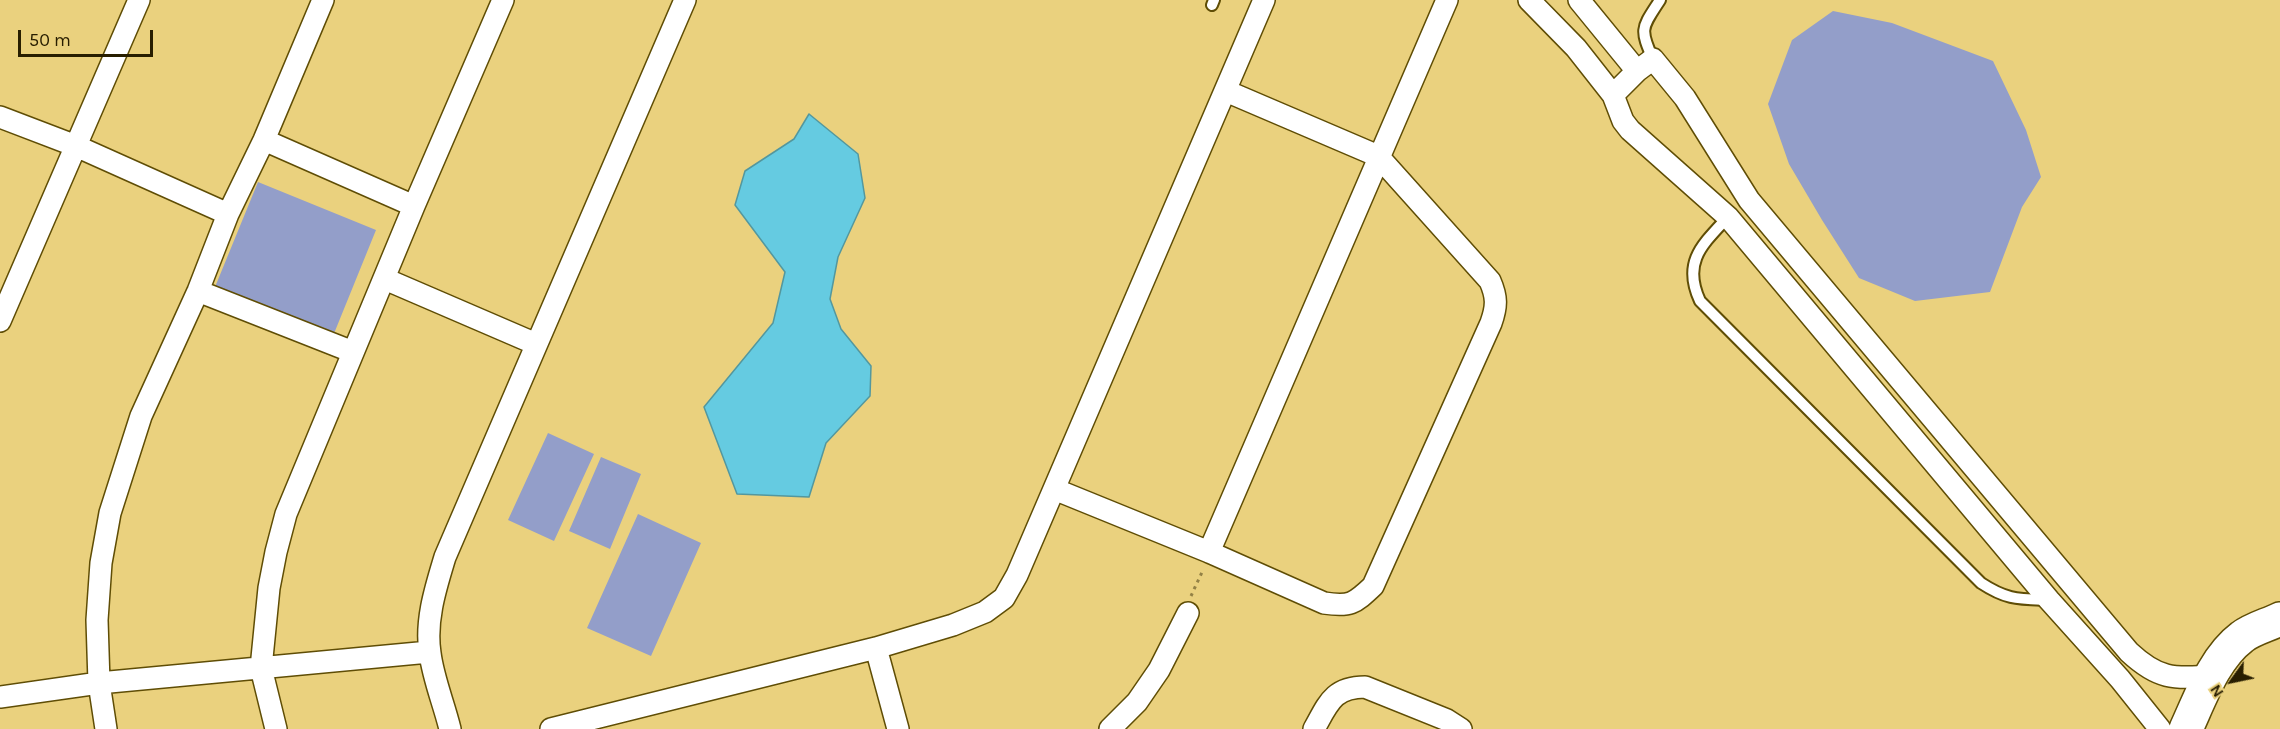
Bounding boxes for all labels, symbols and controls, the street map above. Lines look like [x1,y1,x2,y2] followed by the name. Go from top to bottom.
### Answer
[21,18,156,56] scale bar
[29,29,71,51] text: 50 m
[2202,651,2262,711] north arrow
[2205,681,2228,701] text: N

